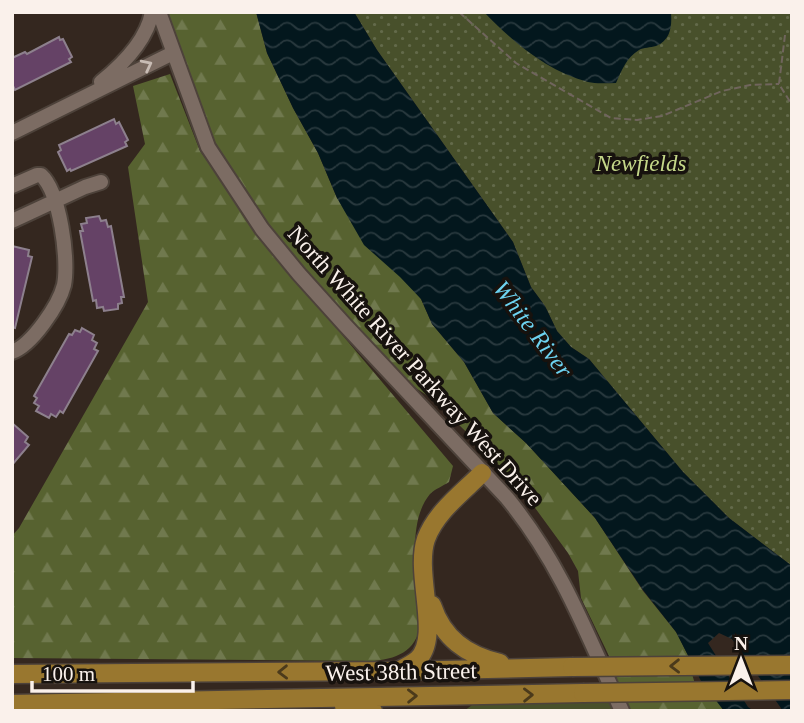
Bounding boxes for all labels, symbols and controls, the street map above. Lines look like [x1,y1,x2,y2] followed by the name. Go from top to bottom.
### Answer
[140,60,152,74] one-way arrow
[595,151,686,176] park label: Newfields
[283,221,547,511] street label: North White River Parkway West Drive
[488,276,578,383] water label: White River
[706,625,776,695] north arrow
[734,633,748,654] text: N
[32,650,192,694] scale bar
[325,658,478,686] street label: West 38th Street
[669,658,679,674] one-way arrow
[42,662,95,686] text: 100 m
[277,664,288,680] one-way arrow
[523,687,534,703] one-way arrow
[407,688,417,704] one-way arrow

